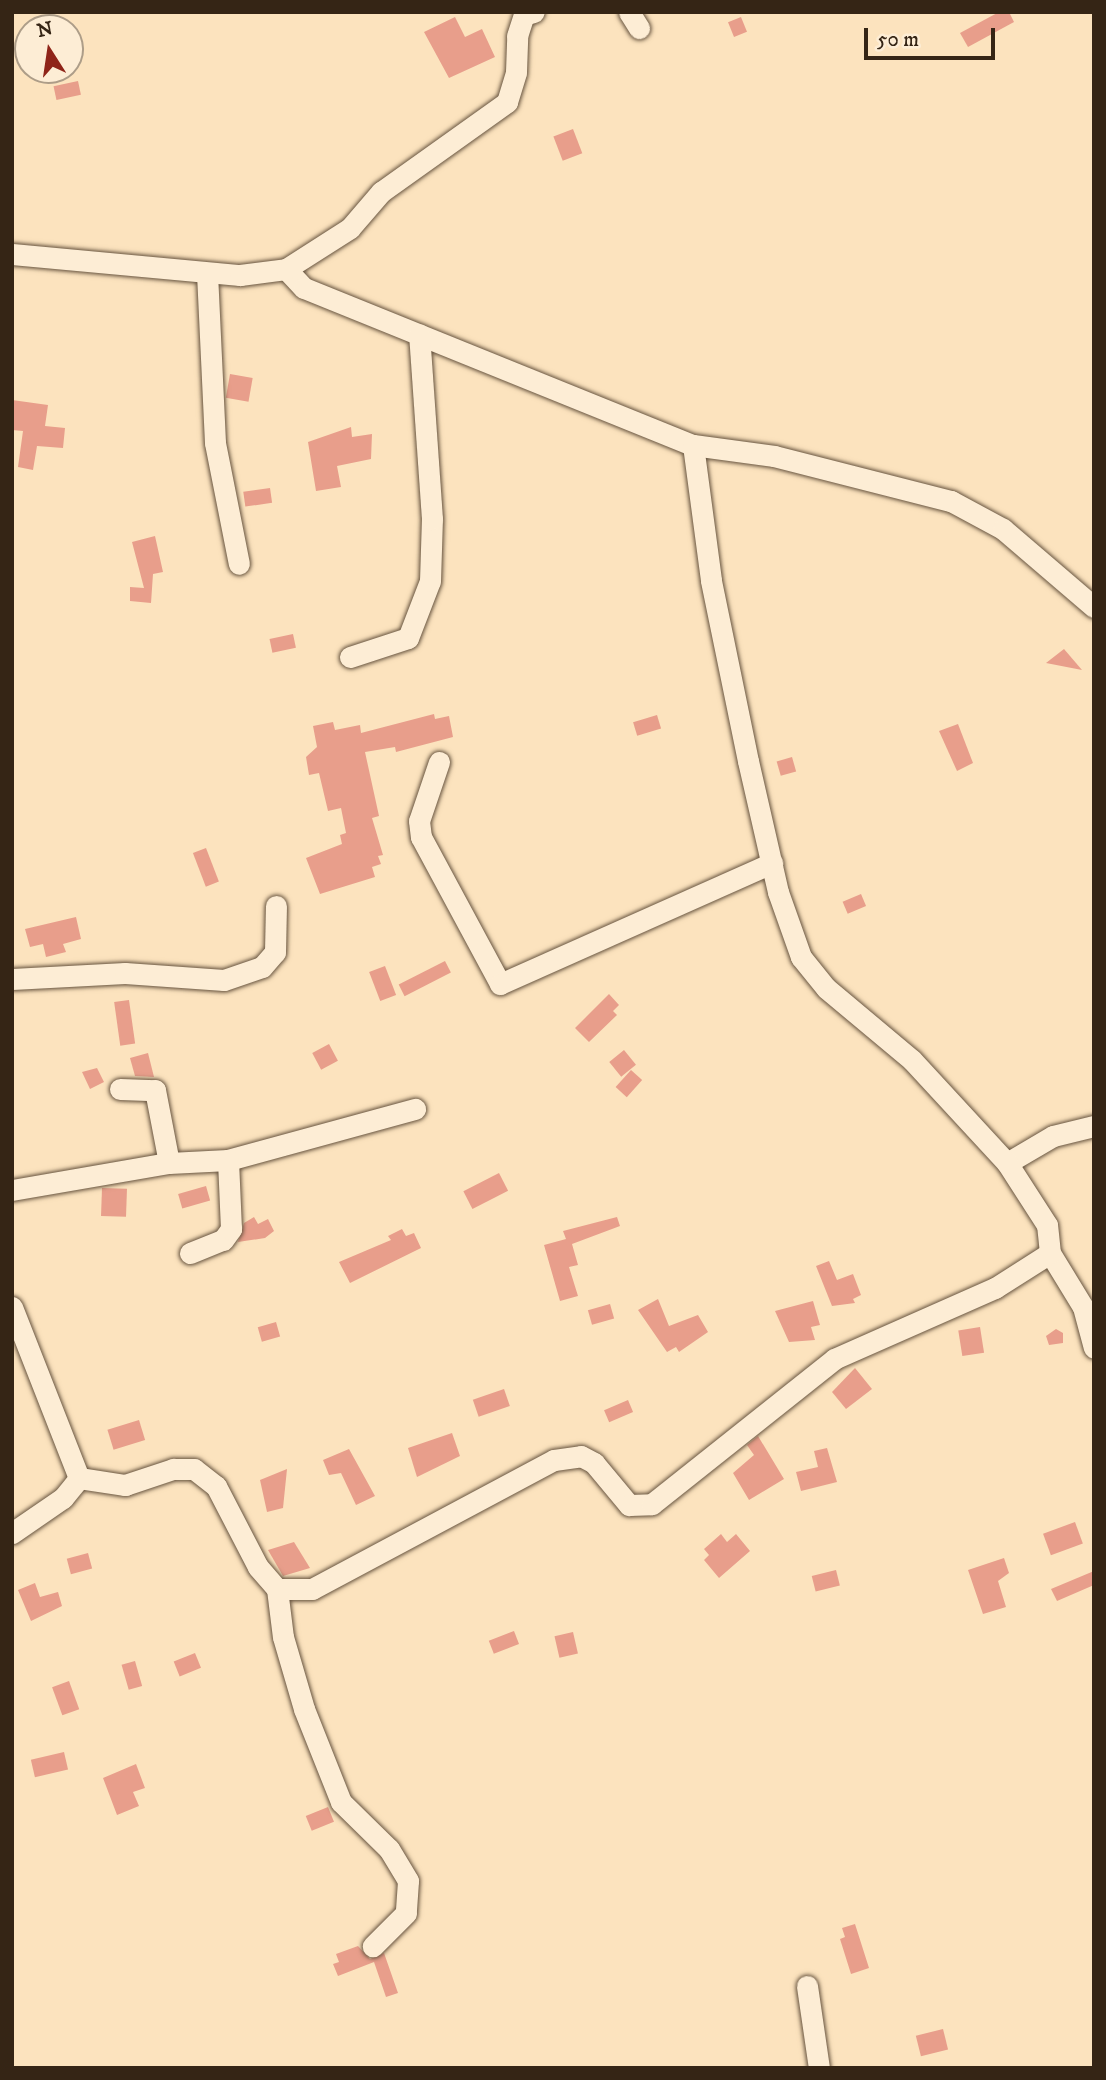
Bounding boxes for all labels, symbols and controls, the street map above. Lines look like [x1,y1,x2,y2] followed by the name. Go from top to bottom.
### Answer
[14,14,84,84] north arrow
[868,14,999,58] scale bar
[35,17,55,43] text: N
[877,27,919,53] text: 50 m

